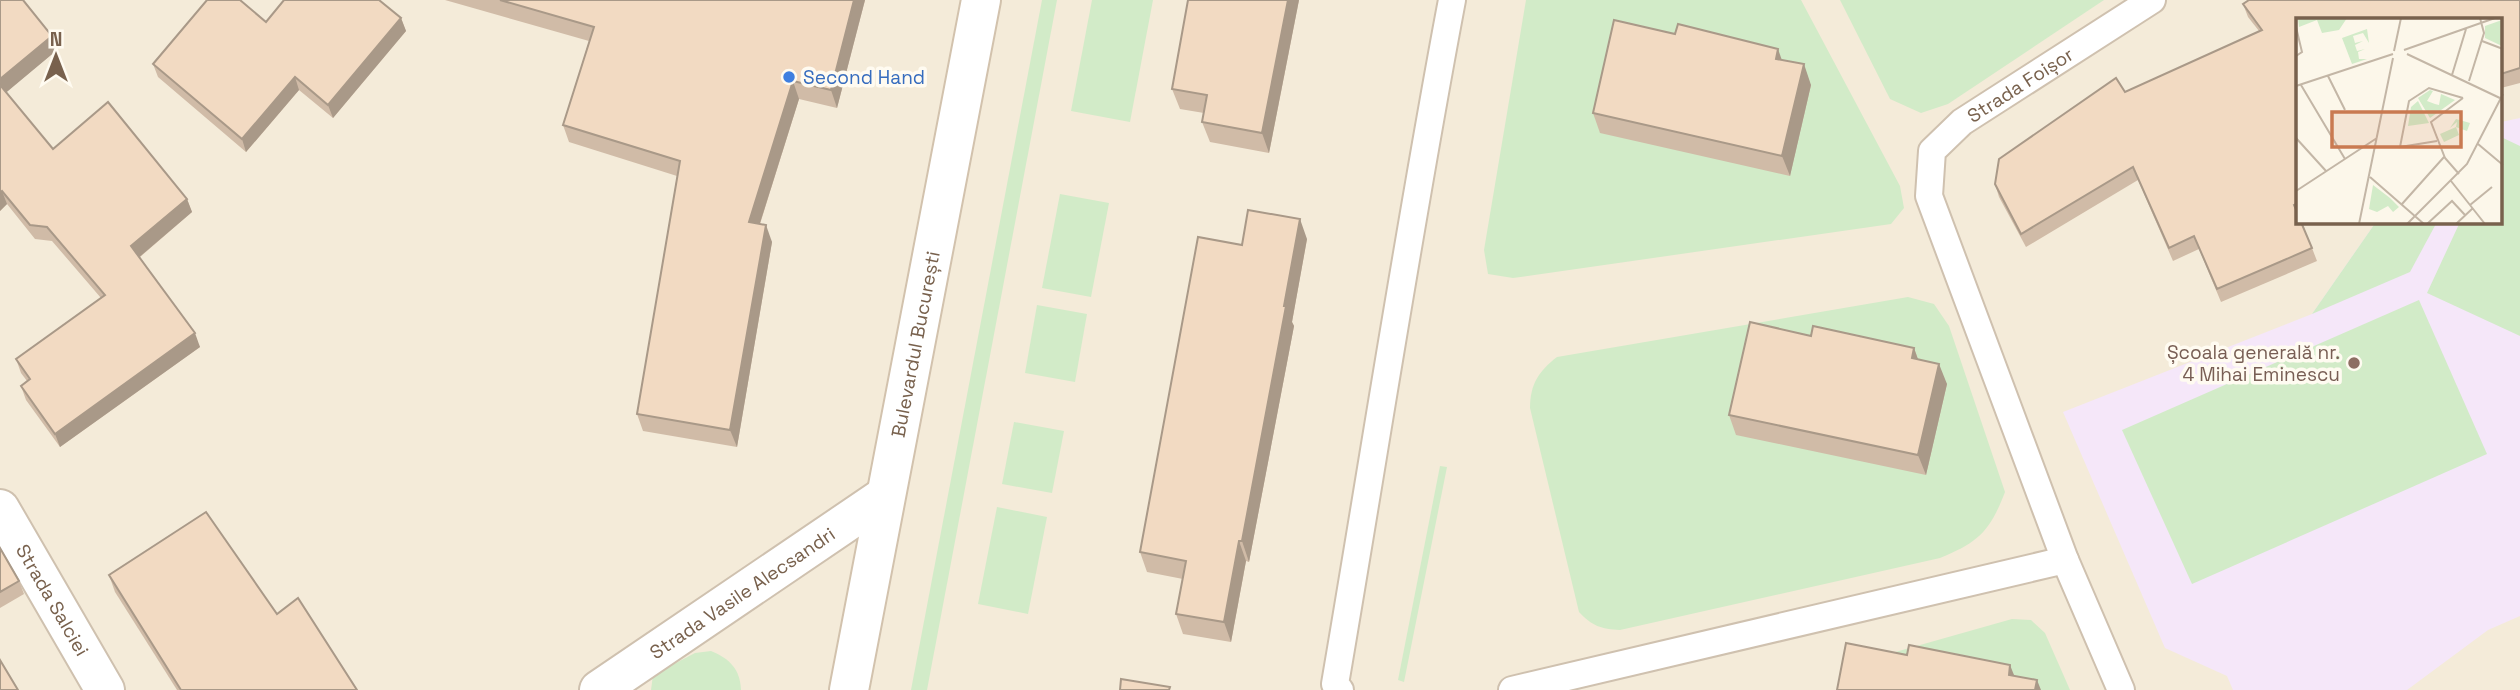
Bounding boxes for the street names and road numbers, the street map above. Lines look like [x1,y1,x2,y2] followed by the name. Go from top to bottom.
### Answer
[1962,42,2078,128] street label: Strada Foișor
[886,249,946,440] street label: Bulevardul București
[645,522,840,665] street label: Strada Vasile Alecsandri
[10,540,94,660] street label: Strada Salciei

